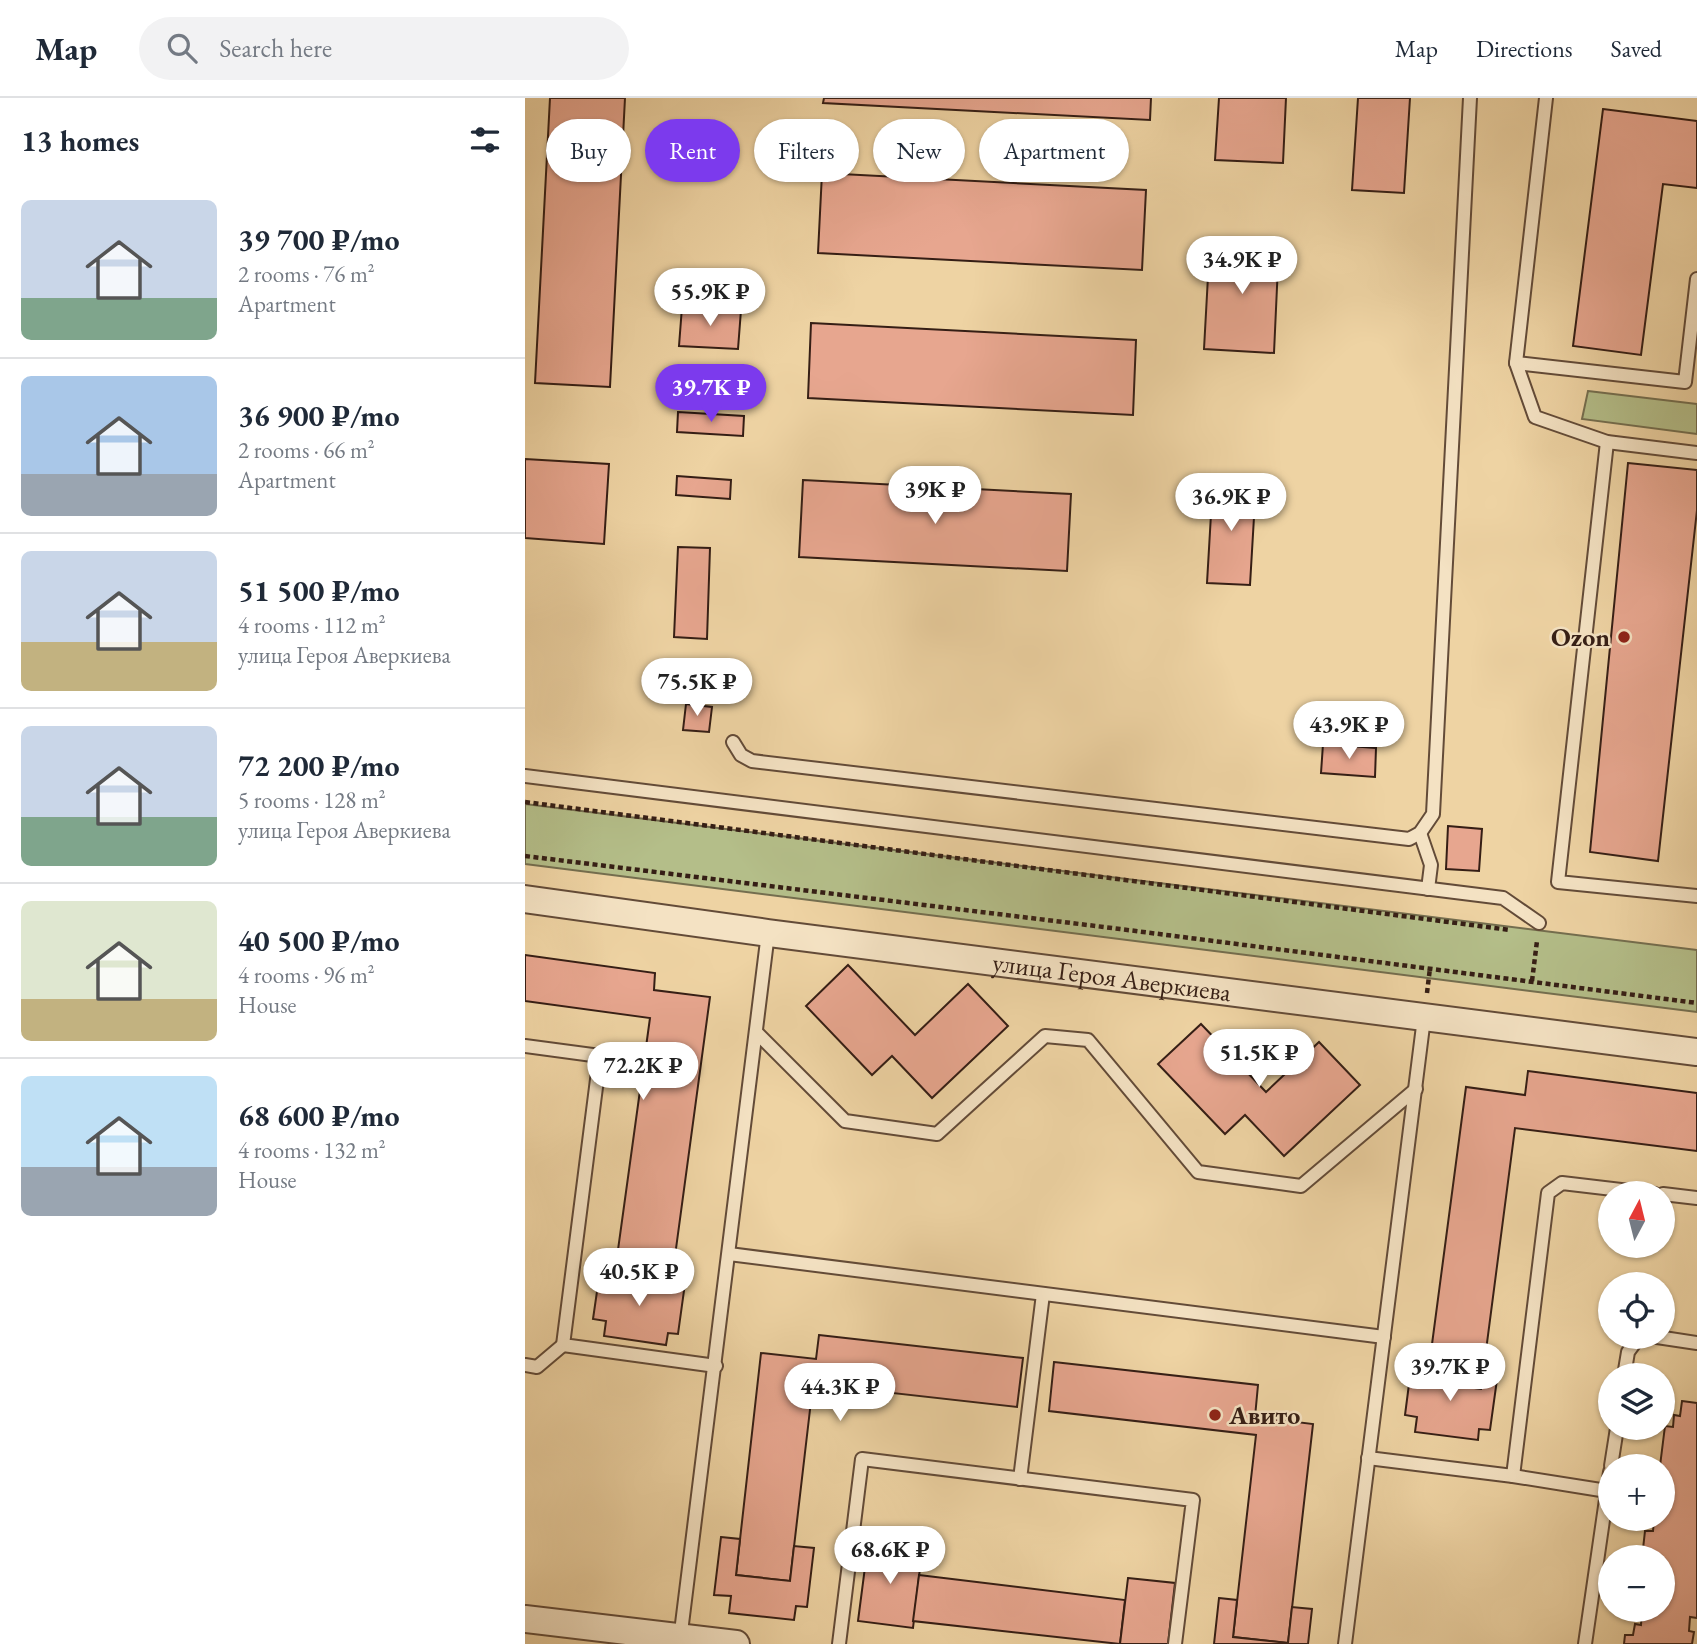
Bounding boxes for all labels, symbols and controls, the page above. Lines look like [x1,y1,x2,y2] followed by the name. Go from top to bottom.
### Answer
[139,17,629,80] search box
[35,27,97,70] text: Map
[163,29,201,67] icon: search
[219,31,332,65] text: Search here
[1395,33,1438,64] text: Map
[1476,33,1573,64] text: Directions
[1611,33,1662,64] text: Saved
[546,119,631,182] chip: Buy
[645,119,740,182] chip: Rent
[754,119,859,182] chip: Filters
[873,119,965,182] chip: New
[979,119,1129,182] chip: Apartment
[21,121,139,160] text: 13 homes
[466,121,504,159] icon: filters
[238,220,400,259] text: 39 700 ₽/mo
[77,228,161,312] icon: home
[1177,236,1307,296] pin: 34.9K ₽
[1202,244,1282,274] text: 34.9K ₽
[238,259,375,289] text: 2 rooms · 76 m²
[645,268,775,328] pin: 55.9K ₽
[670,276,750,306] text: 55.9K ₽
[238,289,336,319] text: Apartment
[646,364,776,424] pin: 39.7K ₽
[671,372,751,402] text: 39.7K ₽
[238,396,400,435] text: 36 900 ₽/mo
[77,404,161,488] icon: home
[238,435,375,465] text: 2 rooms · 66 m²
[238,465,336,495] text: Apartment
[886,466,984,526] pin: 39K ₽
[904,474,966,504] text: 39K ₽
[1166,474,1296,533] pin: 36.9K ₽
[1191,481,1271,511] text: 36.9K ₽
[238,571,400,610] text: 51 500 ₽/mo
[77,579,161,663] icon: home
[238,610,386,640] text: 4 rooms · 112 m²
[1551,620,1610,654] place label: Ozon
[1616,629,1632,645] marker: Ozon
[238,640,451,670] text: улица Героя Аверкиева
[632,658,762,718] pin: 75.5K ₽
[657,666,737,696] text: 75.5K ₽
[1284,702,1414,761] pin: 43.9K ₽
[1309,709,1389,739] text: 43.9K ₽
[238,746,400,785] text: 72 200 ₽/mo
[77,754,161,838] icon: home
[238,785,386,815] text: 5 rooms · 128 m²
[238,815,451,845] text: улица Героя Аверкиева
[238,921,400,960] text: 40 500 ₽/mo
[77,929,161,1013] icon: home
[990,945,1234,1009] street label: улица Героя Аверкиева
[238,960,375,990] text: 4 rooms · 96 m²
[238,990,297,1020] text: House
[1194,1030,1324,1089] pin: 51.5K ₽
[1219,1037,1299,1067] text: 51.5K ₽
[578,1042,708,1102] pin: 72.2K ₽
[603,1050,683,1080] text: 72.2K ₽
[238,1096,400,1135] text: 68 600 ₽/mo
[77,1104,161,1188] icon: home
[238,1135,386,1165] text: 4 rooms · 132 m²
[238,1165,297,1195] text: House
[1598,1181,1675,1258] north arrow
[1598,1181,1675,1622] map controls
[574,1248,704,1308] pin: 40.5K ₽
[599,1256,679,1286] text: 40.5K ₽
[1598,1272,1675,1349] button: locate
[1385,1344,1515,1403] pin: 39.7K ₽
[1410,1351,1490,1381] text: 39.7K ₽
[1598,1363,1675,1440] button: layers
[775,1364,905,1423] pin: 44.3K ₽
[800,1371,880,1401] text: 44.3K ₽
[1228,1398,1300,1432] place label: Авито
[1207,1407,1223,1423] marker: Авито
[1598,1454,1675,1531] button: +
[825,1526,955,1586] pin: 68.6K ₽
[850,1534,930,1564] text: 68.6K ₽
[1598,1545,1675,1622] button: −

